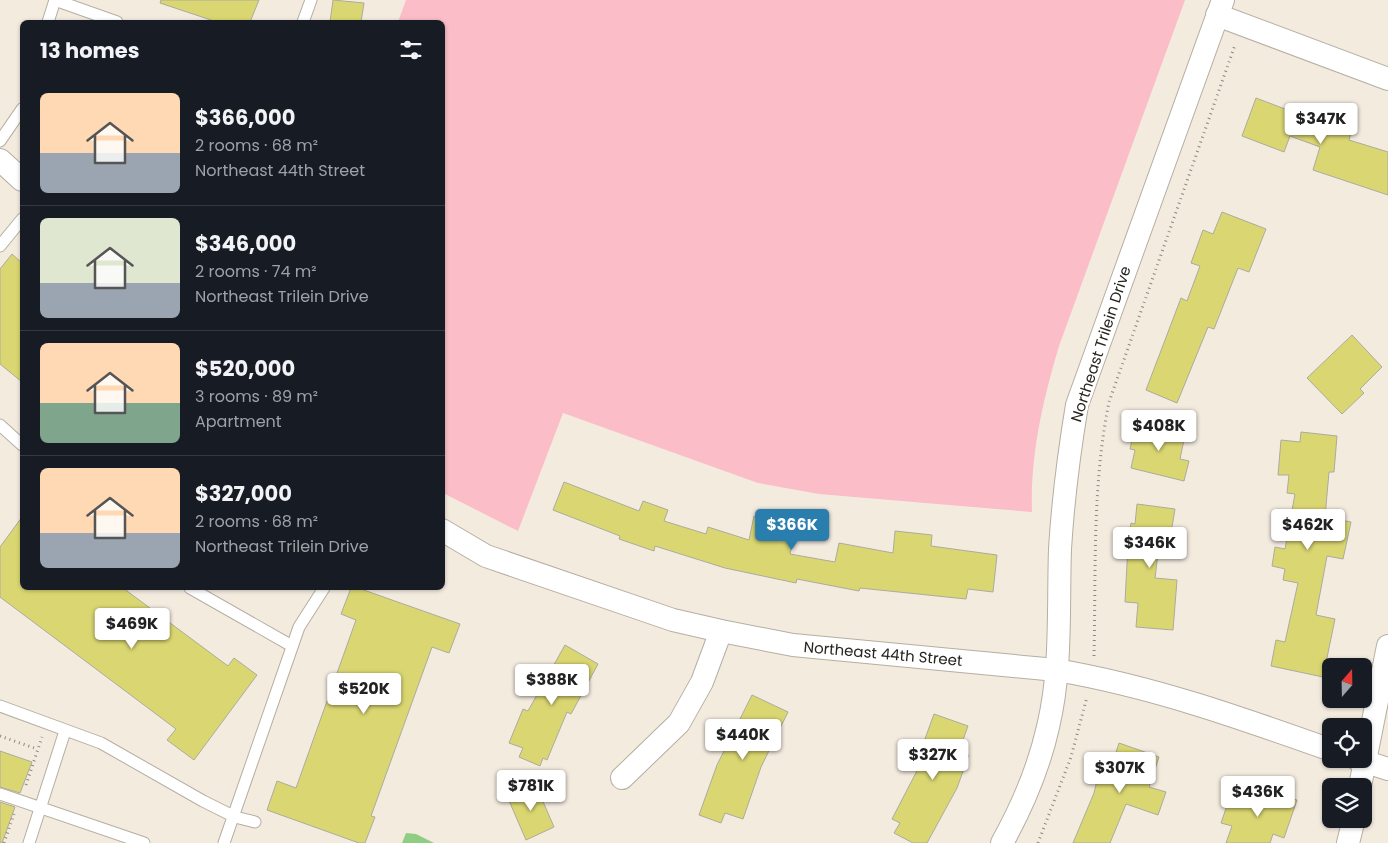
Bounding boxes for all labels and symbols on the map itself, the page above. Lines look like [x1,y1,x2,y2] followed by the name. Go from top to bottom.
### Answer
[1286,102,1356,145] pin: $347K
[1065,263,1136,425] street label: Northeast Trilein Drive
[1124,410,1194,452] pin: $408K
[757,508,827,551] pin: $366K
[1273,508,1343,551] pin: $462K
[1115,526,1185,569] pin: $346K
[97,608,167,650] pin: $469K
[803,636,963,671] street label: Northeast 44th Street
[1322,658,1372,708] north arrow
[517,664,587,706] pin: $388K
[329,672,399,715] pin: $520K
[708,718,778,761] pin: $440K
[898,738,968,781] pin: $327K
[1085,752,1155,794] pin: $307K
[496,770,566,812] pin: $781K
[1223,776,1293,818] pin: $436K

